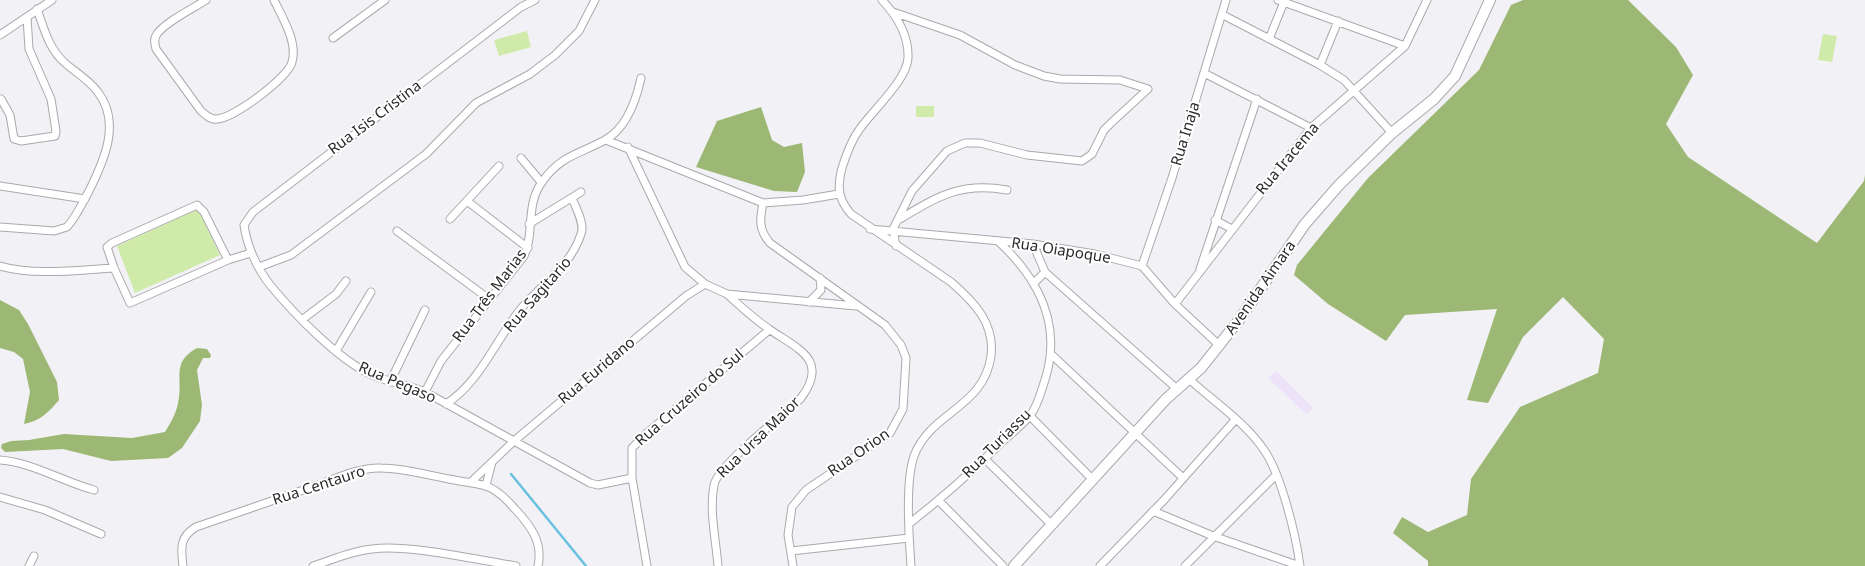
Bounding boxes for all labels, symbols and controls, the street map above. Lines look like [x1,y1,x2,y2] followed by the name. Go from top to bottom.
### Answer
[325,77,425,159] street label: Rua Isis Cristina
[1168,100,1204,168] street label: Rua Inaja
[1253,119,1323,199] street label: Rua Iracema
[1010,234,1112,268] street label: Rua Oiapoque
[1222,238,1300,338] street label: Avenida Aimara
[449,246,531,346] street label: Rua Três Marias
[500,254,576,336] street label: Rua Sagitario
[555,334,639,408] street label: Rua Euridano
[632,346,748,450] street label: Rua Cruzeiro do Sul
[356,359,438,407] street label: Rua Pegaso
[714,394,804,482] street label: Rua Ursa Maior
[959,406,1035,482] street label: Rua Turiassu
[825,425,893,481] street label: Rua Orion
[270,463,368,509] street label: Rua Centauro

